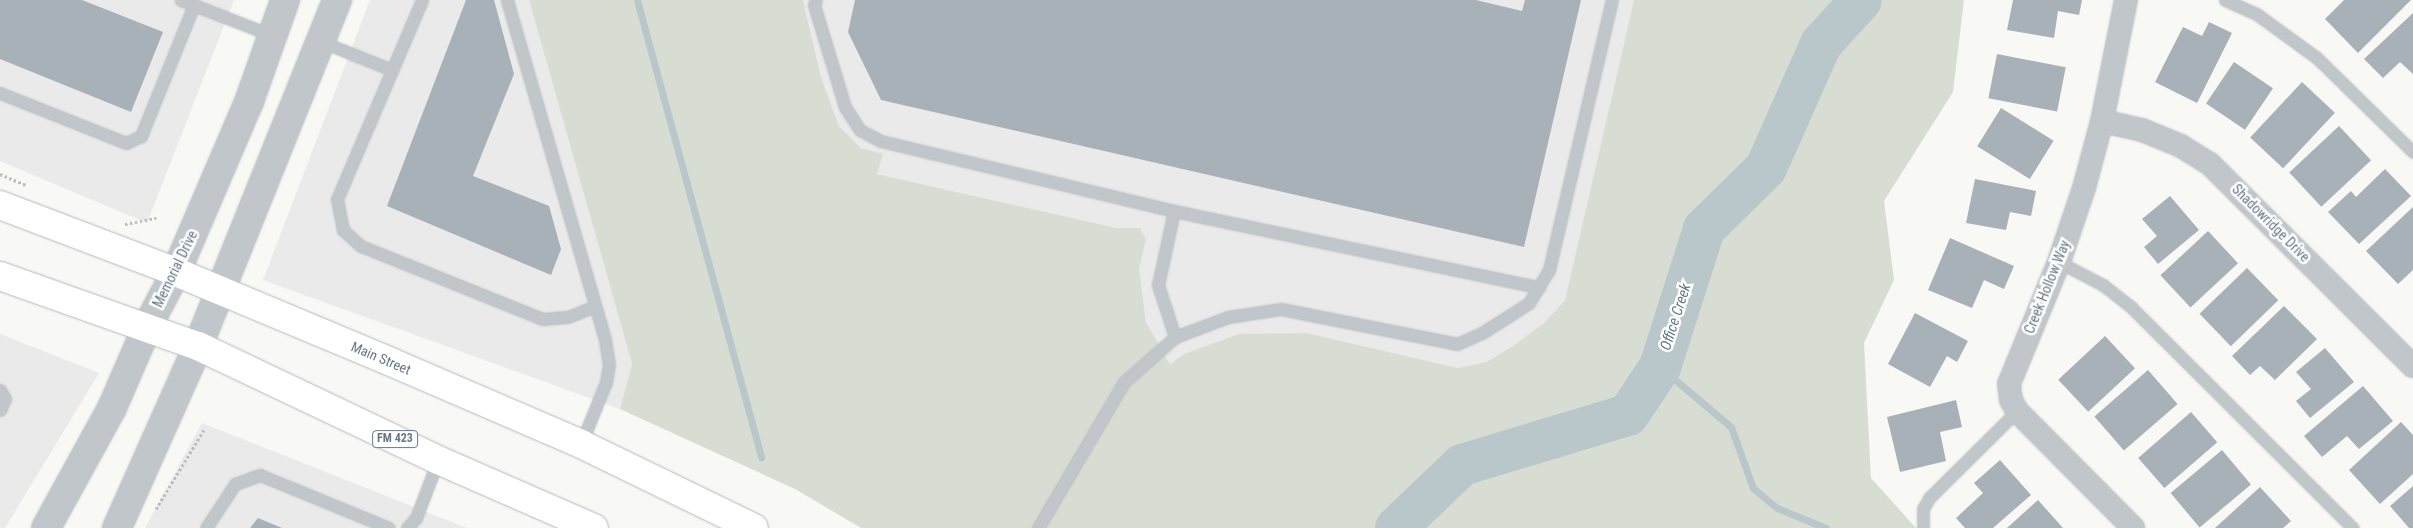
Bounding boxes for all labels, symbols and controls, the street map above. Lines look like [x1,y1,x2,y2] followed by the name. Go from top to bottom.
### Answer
[2229,181,2313,265] street label: Shadowridge Drive
[149,228,201,310] street label: Memorial Drive
[2021,238,2073,336] street label: Creek Hollow Way
[1657,281,1695,353] water label: Office Creek
[349,338,413,378] street label: Main Street
[371,429,419,448] road number: FM 423

